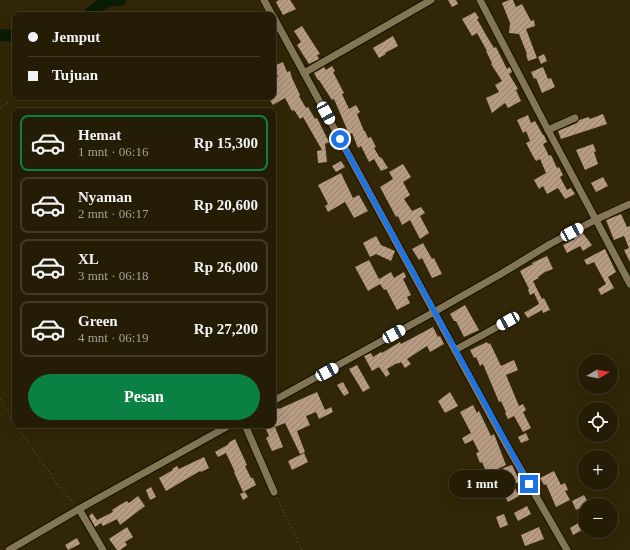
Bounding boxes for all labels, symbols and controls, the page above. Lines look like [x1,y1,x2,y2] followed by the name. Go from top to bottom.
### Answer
[52,29,100,45] text: Jemput
[52,67,98,83] text: Tujuan
[315,100,337,126] car
[30,125,66,161] icon: car
[78,127,121,143] text: Hemat
[331,130,349,148] route start
[194,135,258,151] text: Rp 15,300
[78,144,148,159] text: 1 mnt · 06:16
[30,187,66,223] icon: car
[78,189,132,205] text: Nyaman
[194,197,258,213] text: Rp 20,600
[78,206,148,221] text: 2 mnt · 06:17
[559,221,585,243] car
[30,249,66,285] icon: car
[78,251,99,267] text: XL
[194,259,258,275] text: Rp 26,000
[78,268,148,283] text: 3 mnt · 06:18
[495,310,521,332] car
[30,311,66,347] icon: car
[78,313,118,329] text: Green
[194,321,258,337] text: Rp 27,200
[381,323,407,345] car
[78,330,148,345] text: 4 mnt · 06:19
[578,354,618,394] north arrow
[578,354,618,538] map controls
[314,361,340,383] car
[28,374,260,420] button: Pesan
[578,402,618,442] button: locate
[578,450,618,490] button: +
[449,470,515,498] callout: 1 mnt
[520,475,538,493] route end
[466,476,498,491] text: 1 mnt
[578,498,618,538] button: −

